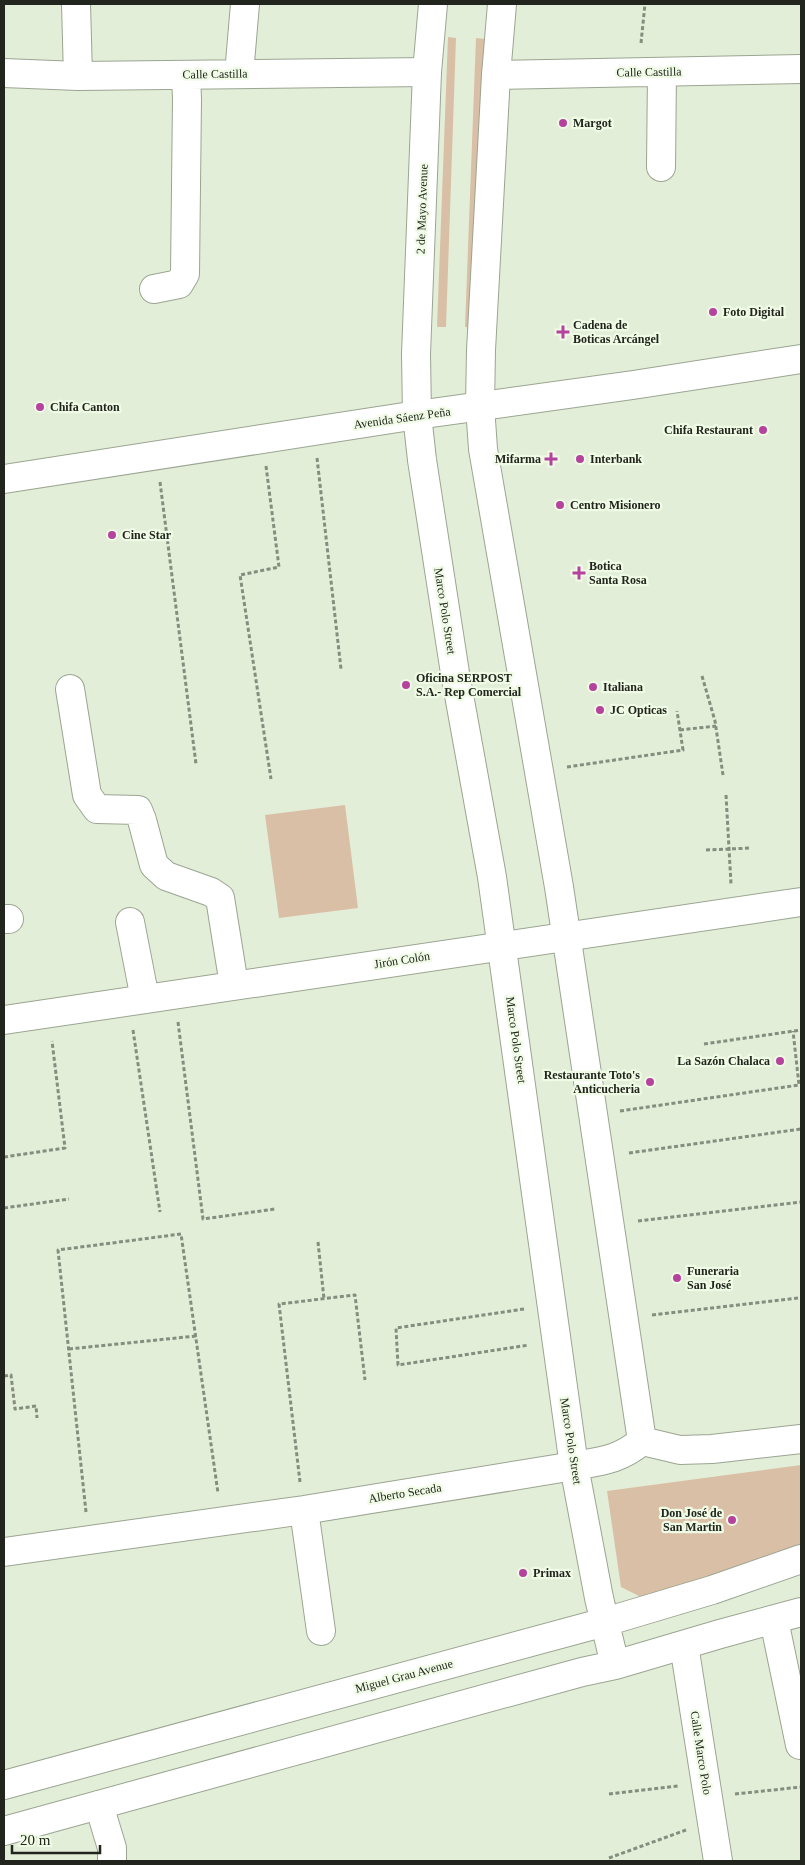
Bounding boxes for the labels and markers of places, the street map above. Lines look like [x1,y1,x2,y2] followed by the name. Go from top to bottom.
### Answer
[573,116,612,130] place label: Margot
[557,117,569,129] marker: Margot
[723,305,785,319] place label: Foto Digital
[707,306,719,318] marker: Foto Digital
[573,318,660,346] place label: Cadena de Boticas Arcángel
[557,326,569,338] marker: Cadena de Boticas Arcángel
[50,400,120,414] place label: Chifa Canton
[34,401,46,413] marker: Chifa Canton
[664,423,753,437] place label: Chifa Restaurant
[757,424,769,436] marker: Chifa Restaurant
[495,452,541,466] place label: Mifarma
[590,452,642,466] place label: Interbank
[545,453,557,465] marker: Mifarma
[574,453,586,465] marker: Interbank
[570,498,661,512] place label: Centro Misionero
[554,499,566,511] marker: Centro Misionero
[122,528,172,542] place label: Cine Star
[106,529,118,541] marker: Cine Star
[589,559,647,587] place label: Botica Santa Rosa
[573,567,585,579] marker: Botica Santa Rosa
[416,671,522,699] place label: Oficina SERPOST S.A.- Rep Comercial
[400,679,412,691] marker: Oficina SERPOST S.A.- Rep Comercial
[603,680,643,694] place label: Italiana
[587,681,599,693] marker: Italiana
[610,703,667,717] place label: JC Opticas
[594,704,606,716] marker: JC Opticas
[677,1054,770,1068] place label: La Sazón Chalaca
[774,1055,786,1067] marker: La Sazón Chalaca
[544,1068,640,1096] place label: Restaurante Toto's Anticucheria
[644,1076,656,1088] marker: Restaurante Toto's Anticucheria
[687,1264,739,1292] place label: Funeraria San José
[671,1272,683,1284] marker: Funeraria San José
[661,1506,723,1534] place label: Don José de San Martin
[726,1514,738,1526] marker: Don José de San Martin
[533,1566,571,1580] place label: Primax
[517,1567,529,1579] marker: Primax

